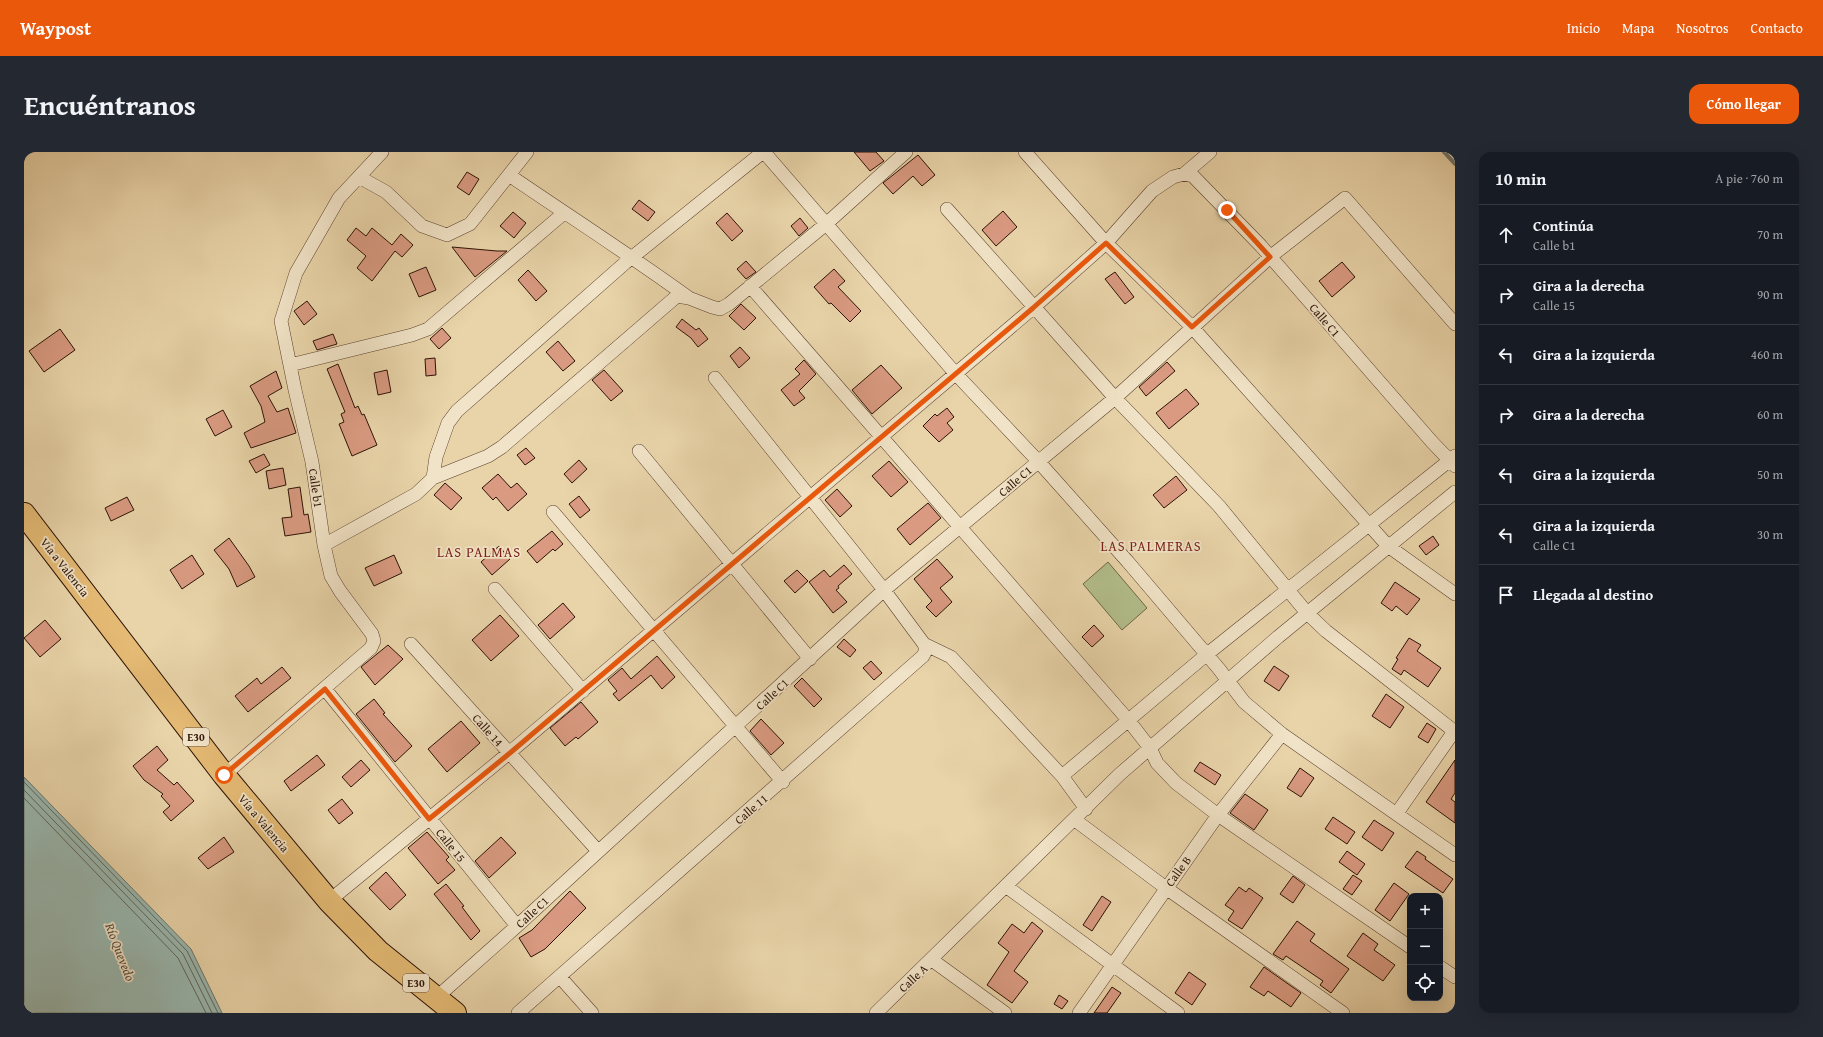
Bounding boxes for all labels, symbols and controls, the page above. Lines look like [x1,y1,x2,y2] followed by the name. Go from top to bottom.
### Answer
[20,14,91,42] text: Waypost
[1567,18,1600,38] text: Inicio
[1622,18,1654,38] text: Mapa
[1676,18,1729,38] text: Nosotros
[1751,18,1803,38] text: Contacto
[24,84,196,125] text: Encuéntranos
[1689,84,1799,124] button: Cómo llegar
[1495,166,1546,191] text: 10 min
[1715,169,1783,188] text: A pie · 760 m
[1218,201,1236,219] route end
[1533,215,1594,236] text: Continúa
[1495,224,1517,246] icon: ahead
[1757,225,1783,244] text: 70 m
[1533,236,1575,255] text: Calle b1
[1533,275,1644,296] text: Gira a la derecha
[1495,284,1517,306] icon: right
[1757,285,1783,304] text: 90 m
[1533,296,1575,315] text: Calle 15
[1306,300,1345,341] street label: Calle C1
[1495,344,1517,366] icon: left
[1533,344,1655,365] text: Gira a la izquierda
[1751,345,1783,364] text: 460 m
[1495,404,1517,426] icon: right
[1533,404,1644,425] text: Gira a la derecha
[1757,405,1783,424] text: 60 m
[995,461,1036,500] street label: Calle C1
[1495,464,1517,486] icon: left
[1533,464,1655,485] text: Gira a la izquierda
[1757,465,1783,484] text: 50 m
[305,467,327,509] street label: Calle b1
[1533,515,1655,536] text: Gira a la izquierda
[1495,524,1517,546] icon: left
[1757,525,1783,544] text: 30 m
[37,534,94,600] street label: Vía a Valencia
[1100,536,1202,556] district label: LAS PALMERAS
[1533,536,1576,555] text: Calle C1
[437,542,521,562] district label: LAS PALMAS
[1495,584,1517,606] icon: arrive
[1533,584,1653,605] text: Llegada al destino
[752,674,792,714] street label: Calle C1
[469,710,507,750] street label: Calle 14
[183,728,209,746] road number: E30
[215,766,233,784] route start
[235,790,293,856] street label: Vía a Valencia
[731,790,771,828] street label: Calle 11
[432,825,470,866] street label: Calle 15
[1161,852,1195,890] street label: Calle B
[512,892,552,932] street label: Calle C1
[1407,893,1443,1001] map controls
[1407,893,1443,929] button: +
[100,919,140,984] water label: Río Quevedo
[1407,929,1443,965] button: −
[895,960,932,996] street label: Calle A
[1407,965,1443,1001] button: locate
[403,974,429,992] road number: E30

